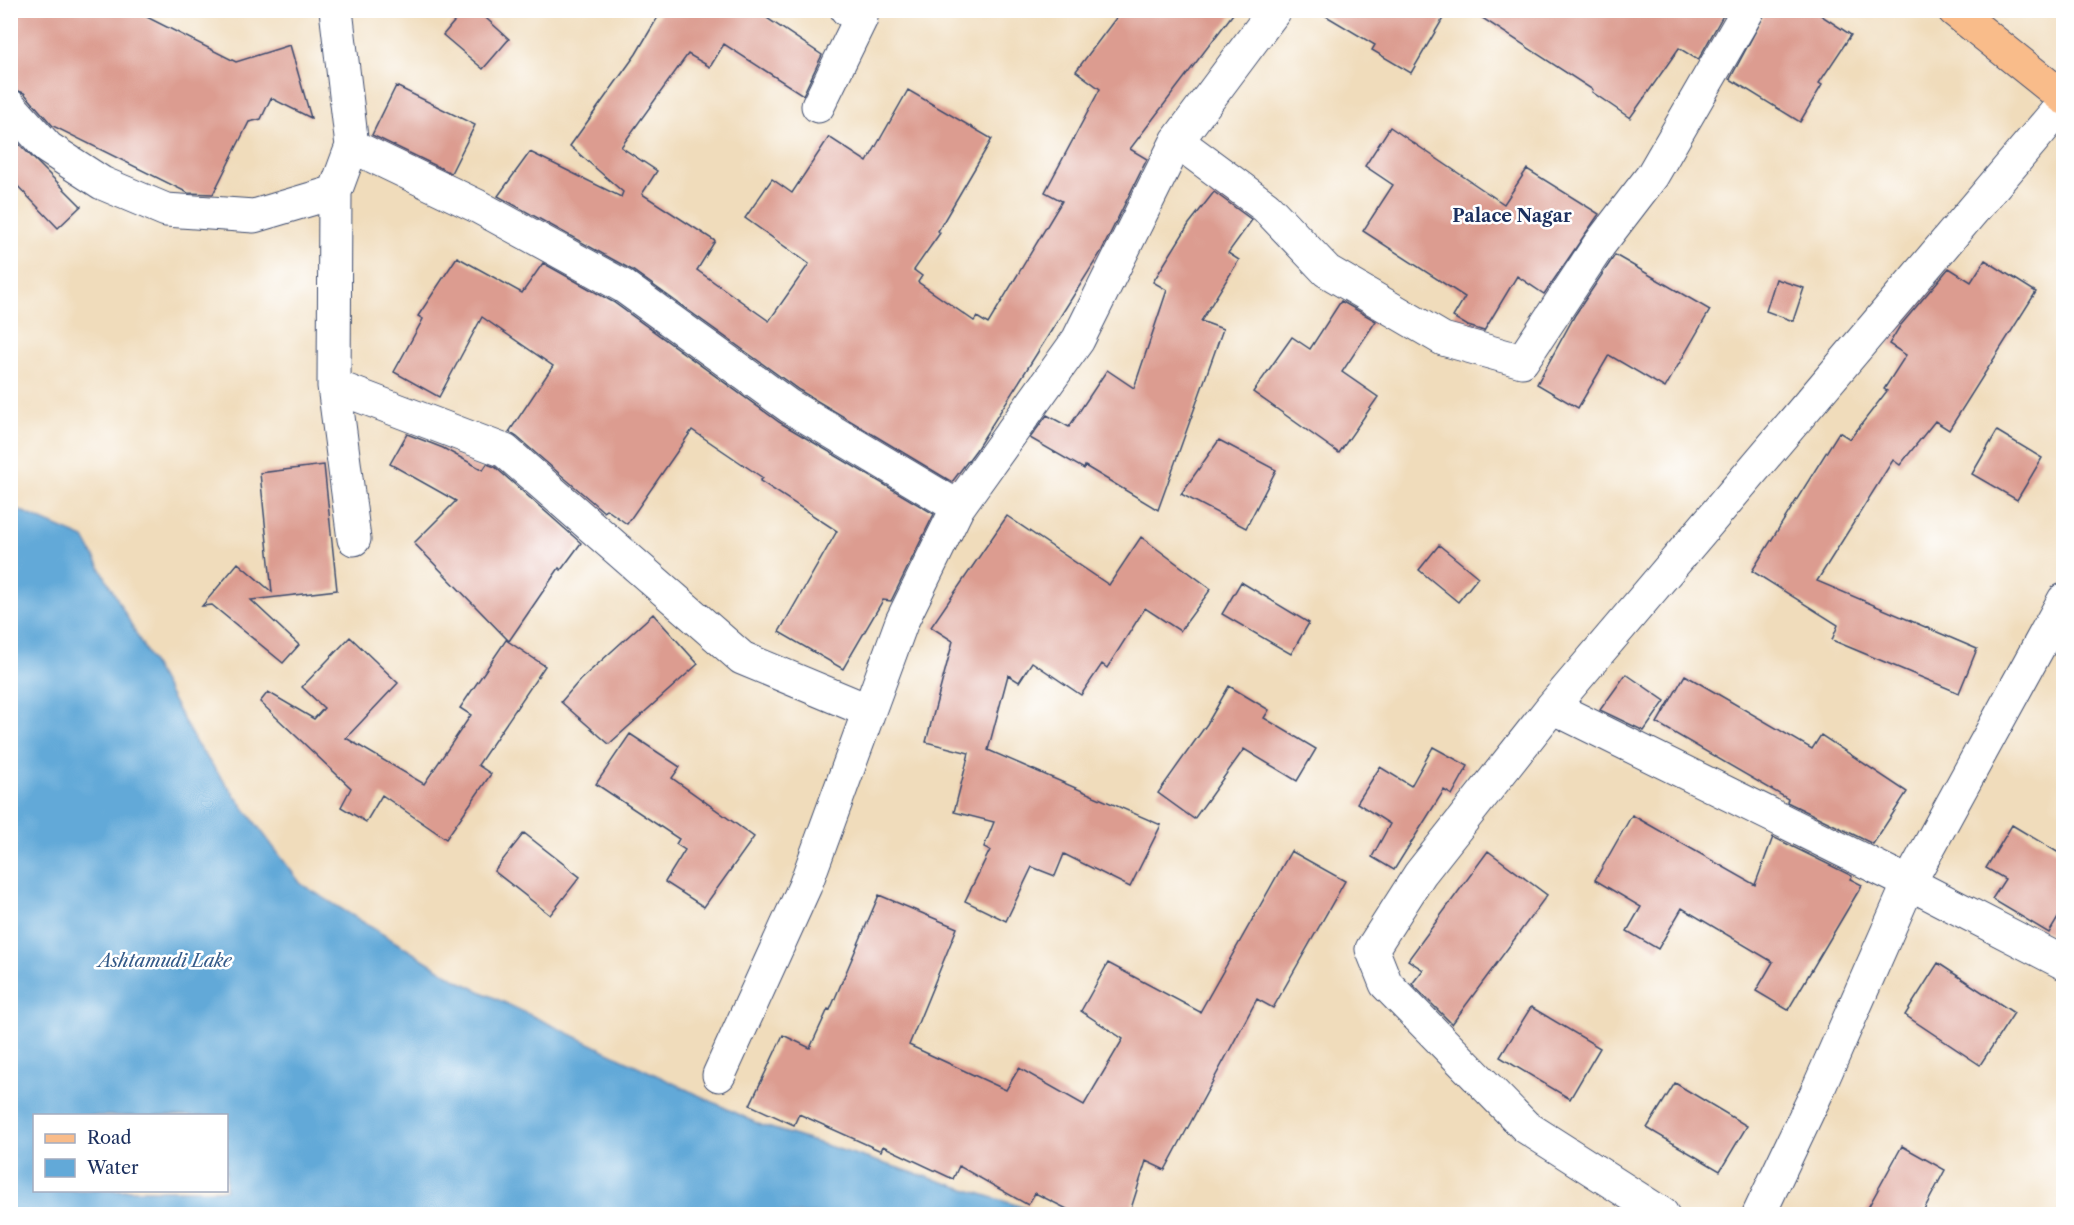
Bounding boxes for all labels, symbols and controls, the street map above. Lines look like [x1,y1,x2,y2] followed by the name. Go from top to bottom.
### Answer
[1452,205,1572,227] district label: Palace Nagar
[95,950,233,972] water label: Ashtamudi Lake
[33,1114,228,1192] legend
[87,1127,132,1149] text: Road
[86,1157,139,1179] text: Water

